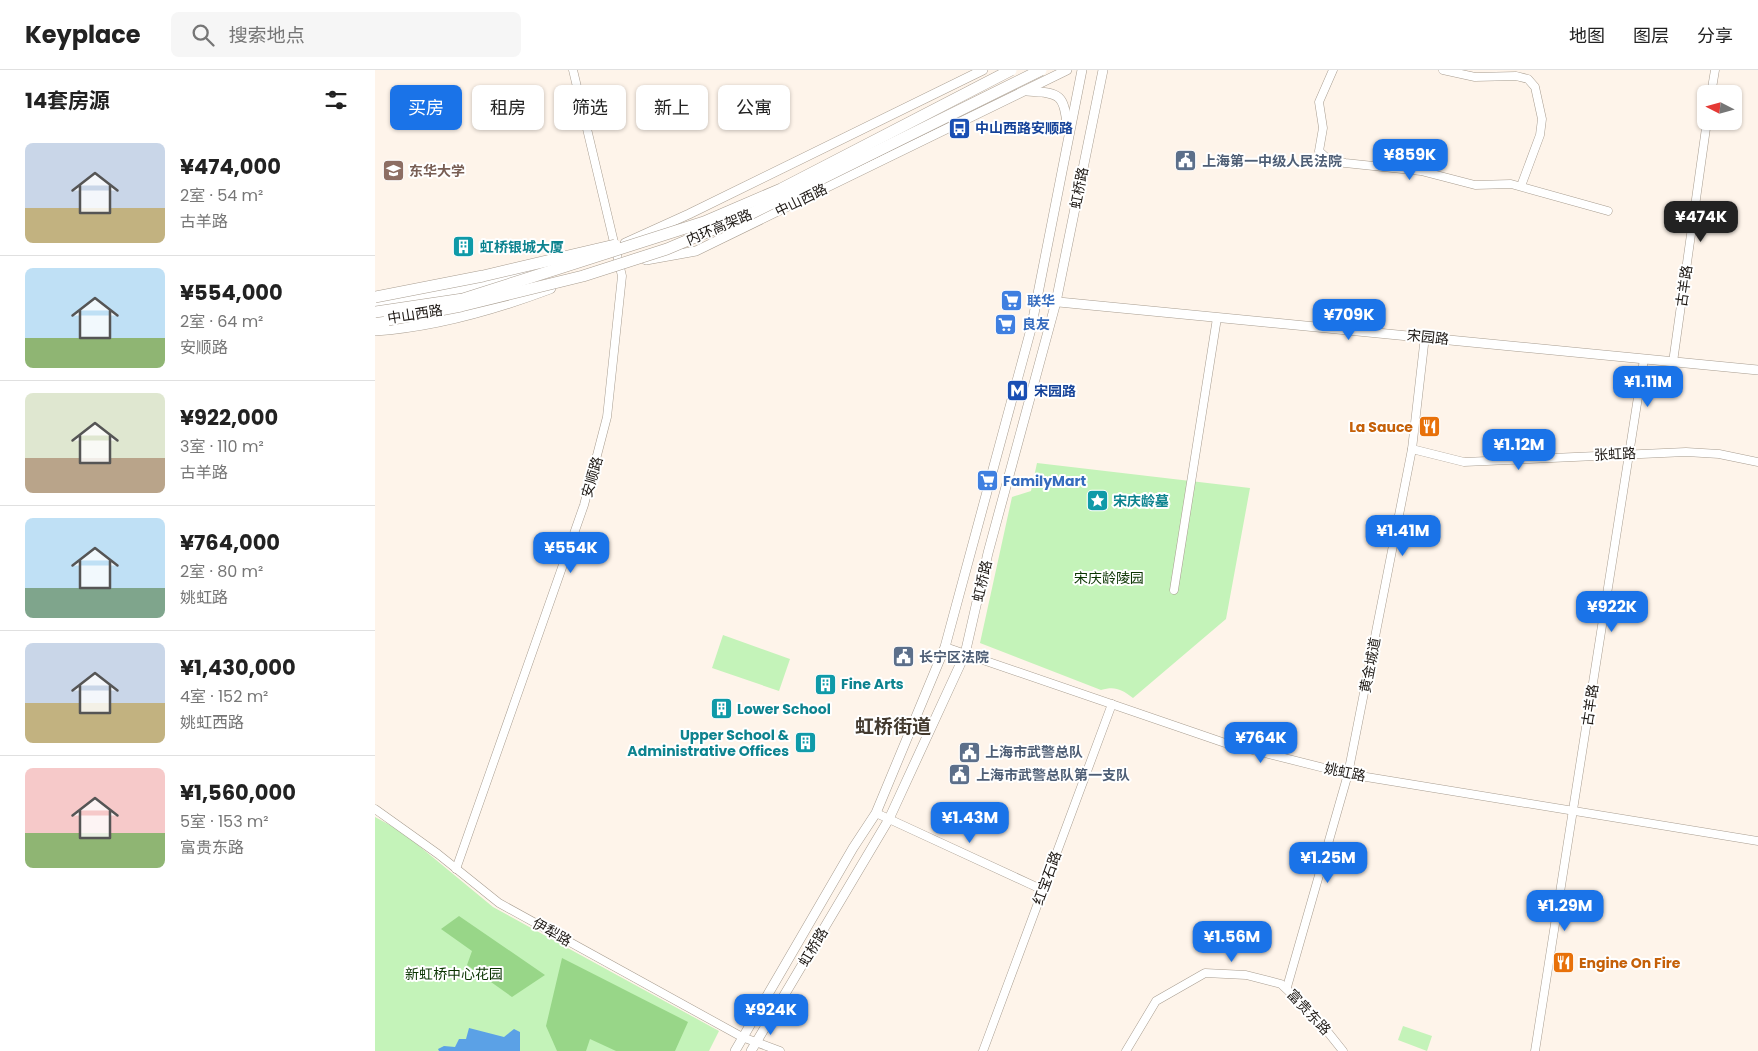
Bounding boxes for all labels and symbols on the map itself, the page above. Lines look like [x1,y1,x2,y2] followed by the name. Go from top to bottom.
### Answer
[1697,85,1743,130] north arrow
[947,116,971,140] bus stop icon: 中山西路安顺路
[975,118,1073,138] place label: 中山西路安顺路
[1375,138,1445,181] pin: ¥859K
[1174,149,1198,173] public building icon: 上海第一中级人民法院
[1202,151,1342,171] place label: 上海第一中级人民法院
[381,159,405,183] school or university icon: 东华大学
[409,161,465,181] place label: 东华大学
[1065,165,1093,211] street label: 虹桥路
[771,179,831,221] street label: 中山西路
[1666,200,1736,243] pin: ¥474K
[683,204,755,250] street label: 内环高架路
[452,235,476,259] building icon: 虹桥银城大厦
[480,237,564,257] place label: 虹桥银城大厦
[1671,264,1697,308] street label: 古羊路
[999,289,1023,313] supermarket icon: 联华
[1027,291,1055,311] place label: 联华
[1314,298,1384,341] pin: ¥709K
[386,300,444,328] street label: 中山西路
[994,312,1018,336] supermarket icon: 良友
[1022,314,1050,334] place label: 良友
[1406,325,1450,349] street label: 宋园路
[1607,366,1689,408] pin: ¥1.11M
[1006,379,1030,403] metro station icon: 宋园路
[1034,381,1076,401] place label: 宋园路
[1417,415,1441,439] restaurant icon: La Sauce
[1349,417,1413,437] place label: La Sauce
[1478,428,1560,471] pin: ¥1.12M
[1594,443,1636,465] street label: 张虹路
[577,454,607,500] street label: 安顺路
[975,469,999,493] supermarket icon: FamilyMart
[1003,471,1086,491] place label: FamilyMart
[1085,489,1109,513] place icon: 宋庆龄墓
[1113,491,1169,511] place label: 宋庆龄墓
[1362,514,1444,557] pin: ¥1.41M
[536,532,606,574] pin: ¥554K
[968,558,996,604] street label: 虹桥路
[1074,568,1144,588] park label: 宋庆龄陵园
[1577,590,1647,633] pin: ¥922K
[1355,636,1385,694] street label: 黄金城道
[891,645,915,669] public building icon: 长宁区法院
[919,647,989,667] place label: 长宁区法院
[813,672,837,696] building icon: Fine Arts
[841,674,904,694] place label: Fine Arts
[1577,683,1603,727] street label: 古羊路
[709,697,733,721] building icon: Lower School
[737,699,831,719] place label: Lower School
[855,713,931,740] district label: 虹桥街道
[1226,722,1296,764] pin: ¥764K
[627,725,790,761] place label: Upper School & Administrative Offices
[793,731,817,755] building icon: Upper School & Administrative Offices
[957,740,981,764] public building icon: 上海市武警总队
[985,742,1083,762] place label: 上海市武警总队
[1322,758,1368,786] street label: 姚虹路
[948,763,972,787] public building icon: 上海市武警总队第一支队
[976,765,1130,785] place label: 上海市武警总队第一支队
[929,802,1011,844] pin: ¥1.43M
[1287,842,1369,884] pin: ¥1.25M
[1028,848,1066,908] street label: 红宝石路
[1524,890,1606,932] pin: ¥1.29M
[529,913,575,951] street label: 伊犁路
[1191,920,1273,963] pin: ¥1.56M
[794,924,832,970] street label: 虹桥路
[1551,951,1575,975] restaurant icon: Engine On Fire
[1579,953,1681,973] place label: Engine On Fire
[405,964,503,984] park label: 新虹桥中心花园
[1283,985,1335,1039] street label: 富贵东路
[736,994,806,1036] pin: ¥924K

